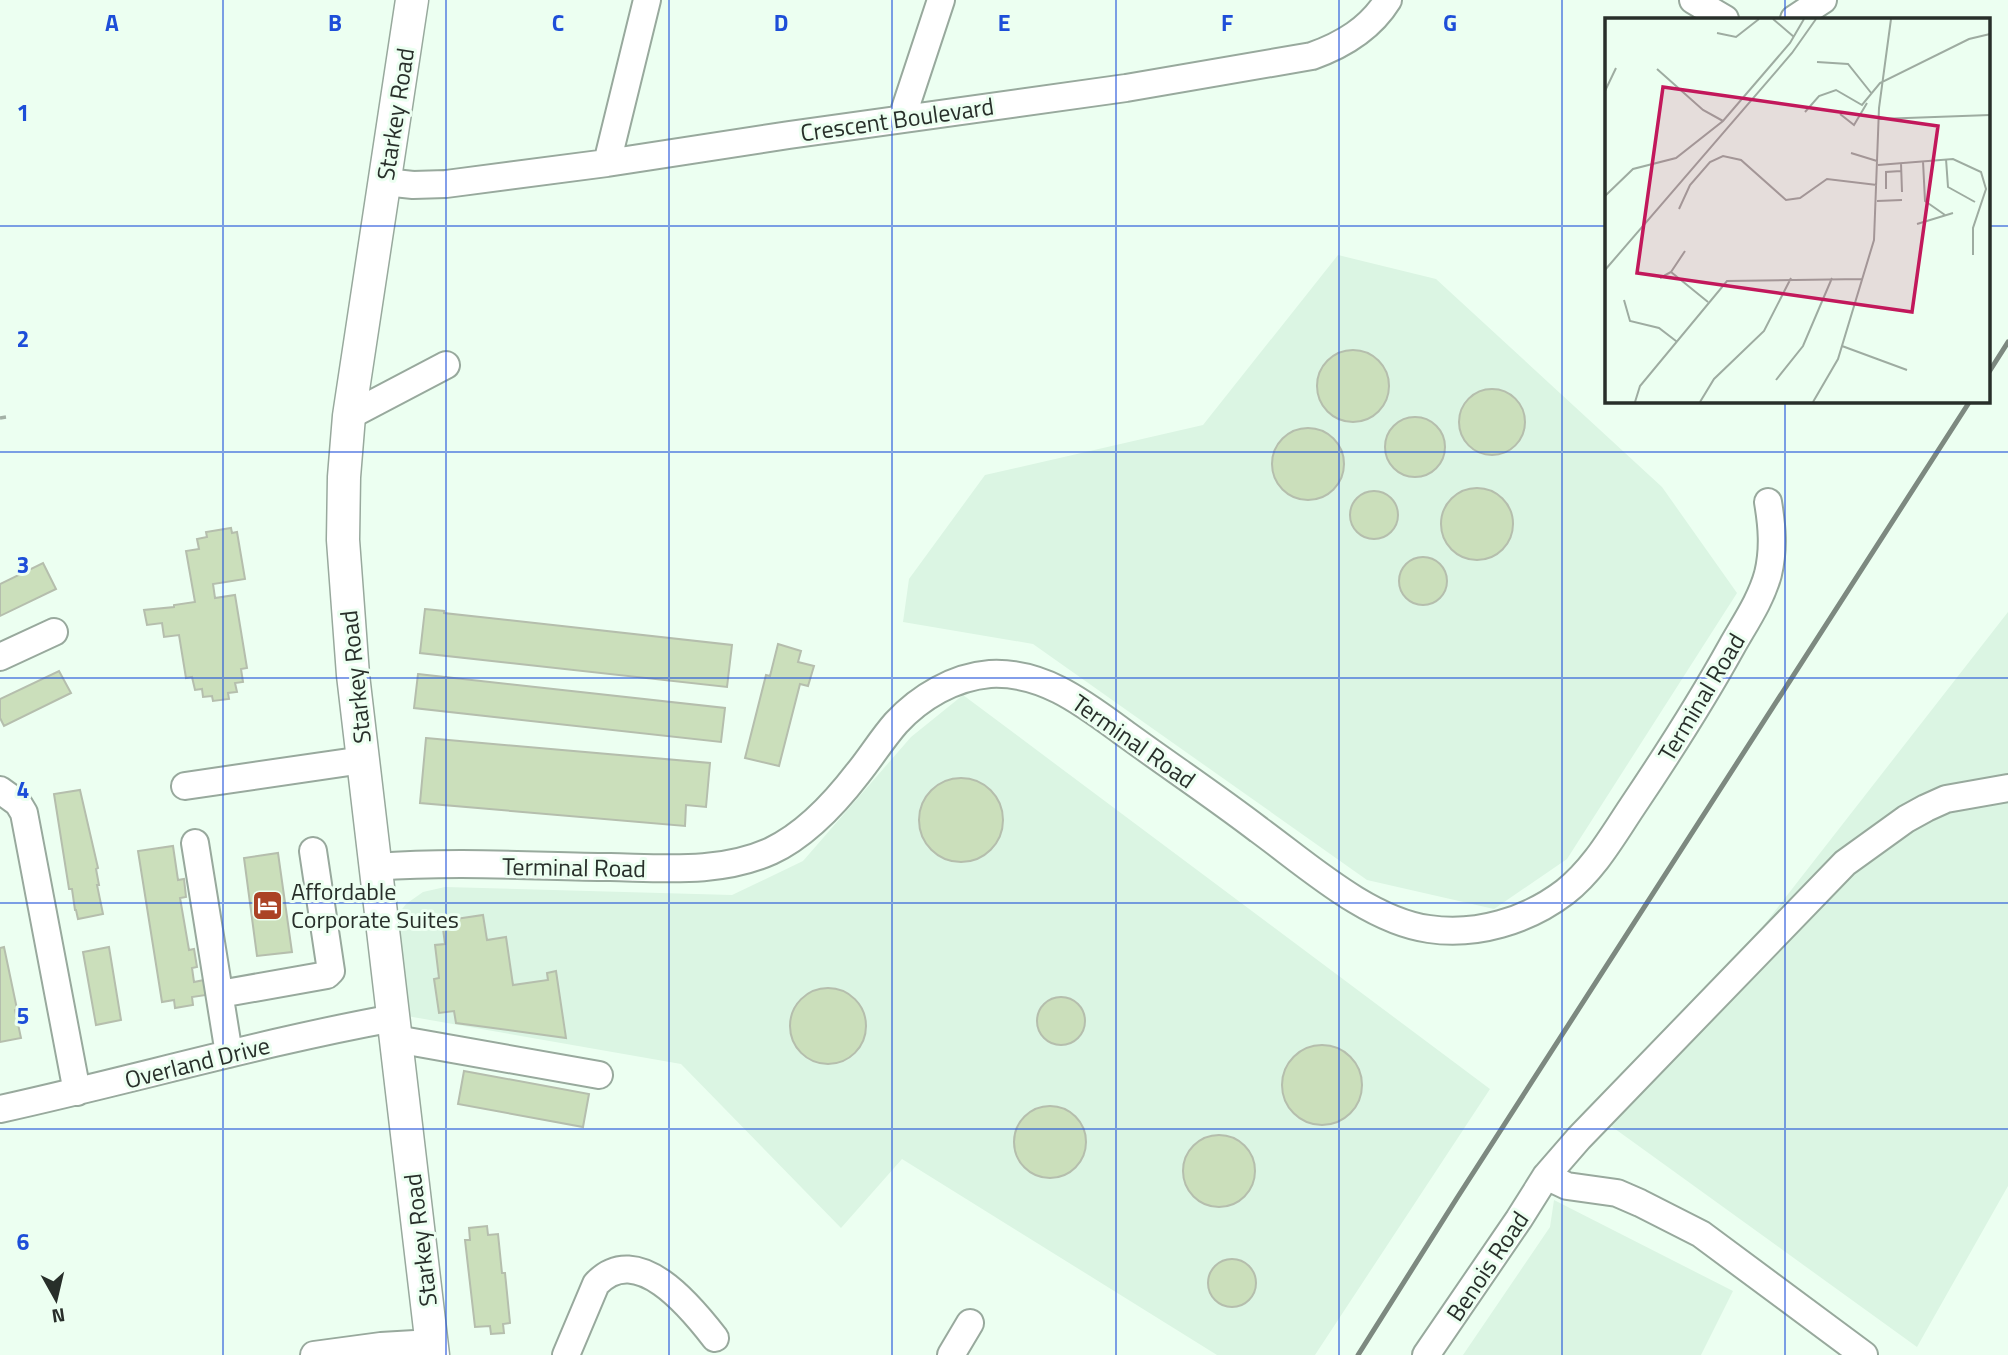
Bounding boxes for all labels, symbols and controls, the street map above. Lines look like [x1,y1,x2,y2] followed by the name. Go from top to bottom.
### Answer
[105,5,119,40] text: A
[328,5,342,40] text: B
[552,5,564,40] text: C
[774,5,788,40] text: D
[998,5,1010,40] text: E
[1221,5,1233,40] text: F
[1443,5,1457,40] text: G
[1605,18,1990,402] inset map
[367,45,423,183] street label: Starkey Road
[798,88,996,150] street label: Crescent Boulevard
[17,95,29,130] text: 1
[17,321,29,356] text: 2
[17,547,29,582] text: 3
[330,609,380,745] street label: Starkey Road
[1649,626,1753,768] street label: Terminal Road
[1065,685,1203,797] street label: Terminal Road
[17,772,29,807] text: 4
[502,848,646,886] street label: Terminal Road
[291,873,459,937] place label: Affordable Corporate Suites
[251,888,285,922] hotel icon: Affordable Corporate Suites
[17,998,29,1033] text: 5
[121,1027,273,1097] street label: Overland Drive
[394,1172,446,1308] street label: Starkey Road
[1437,1204,1537,1328] street label: Benois Road
[17,1224,30,1259] text: 6
[21,1264,91,1334] north arrow
[50,1301,67,1332] text: N

